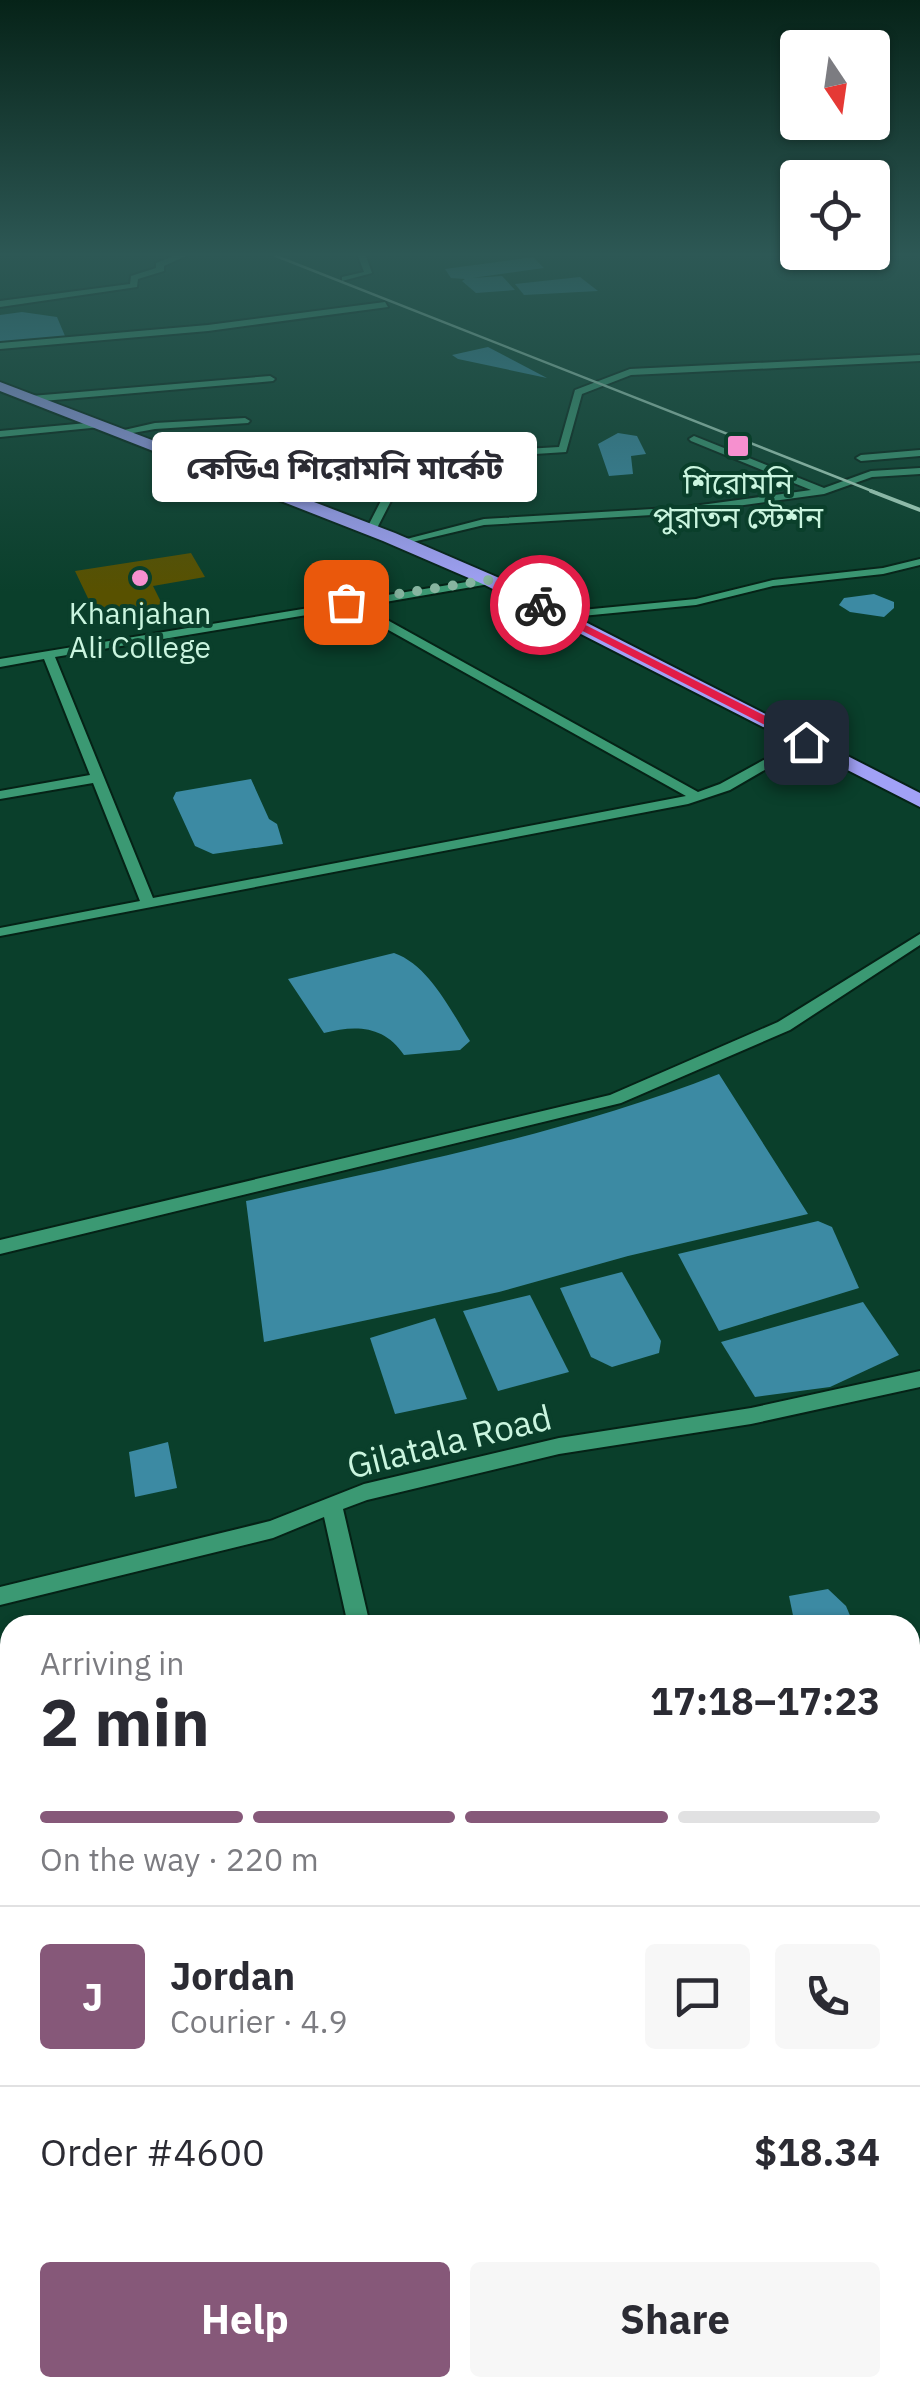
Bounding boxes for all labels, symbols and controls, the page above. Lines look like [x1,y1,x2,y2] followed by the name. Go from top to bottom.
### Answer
[780,30,890,140] north arrow
[780,30,890,270] map controls
[780,160,890,270] button: locate
[154,432,538,502] callout: কেডিএ শিরোমনি মার্কেট
[725,433,751,459] marker: শিরোমনি পুরাতন স্টেশন
[186,446,503,488] text: কেডিএ শিরোমনি মার্কেট
[653,463,824,536] place label: শিরোমনি পুরাতন স্টেশন
[490,555,590,655] courier
[304,560,389,645] pin
[129,567,151,589] marker: Khanjahan Ali College
[319,575,374,630] icon: bag
[513,578,568,633] icon: bike
[69,593,211,666] place label: Khanjahan Ali College
[764,700,849,785] pin
[779,715,834,770] icon: home
[342,1393,556,1489] street label: Gilatala Road
[40,1642,185,1684] text: Arriving in
[650,1676,880,1725] text: 17:18–17:23
[40,1679,210,1764] text: 2 min
[40,1838,319,1880] text: On the way · 220 m
[645,1944,750,2049] button: chat
[775,1944,880,2049] button: phone
[170,1951,295,2000] text: Jordan
[82,1972,103,2021] text: J
[170,2000,348,2042] text: Courier · 4.9
[40,2127,265,2176] text: Order #4600
[754,2127,880,2176] text: $18.34
[40,2262,450,2377] button: Help
[470,2262,880,2377] button: Share

